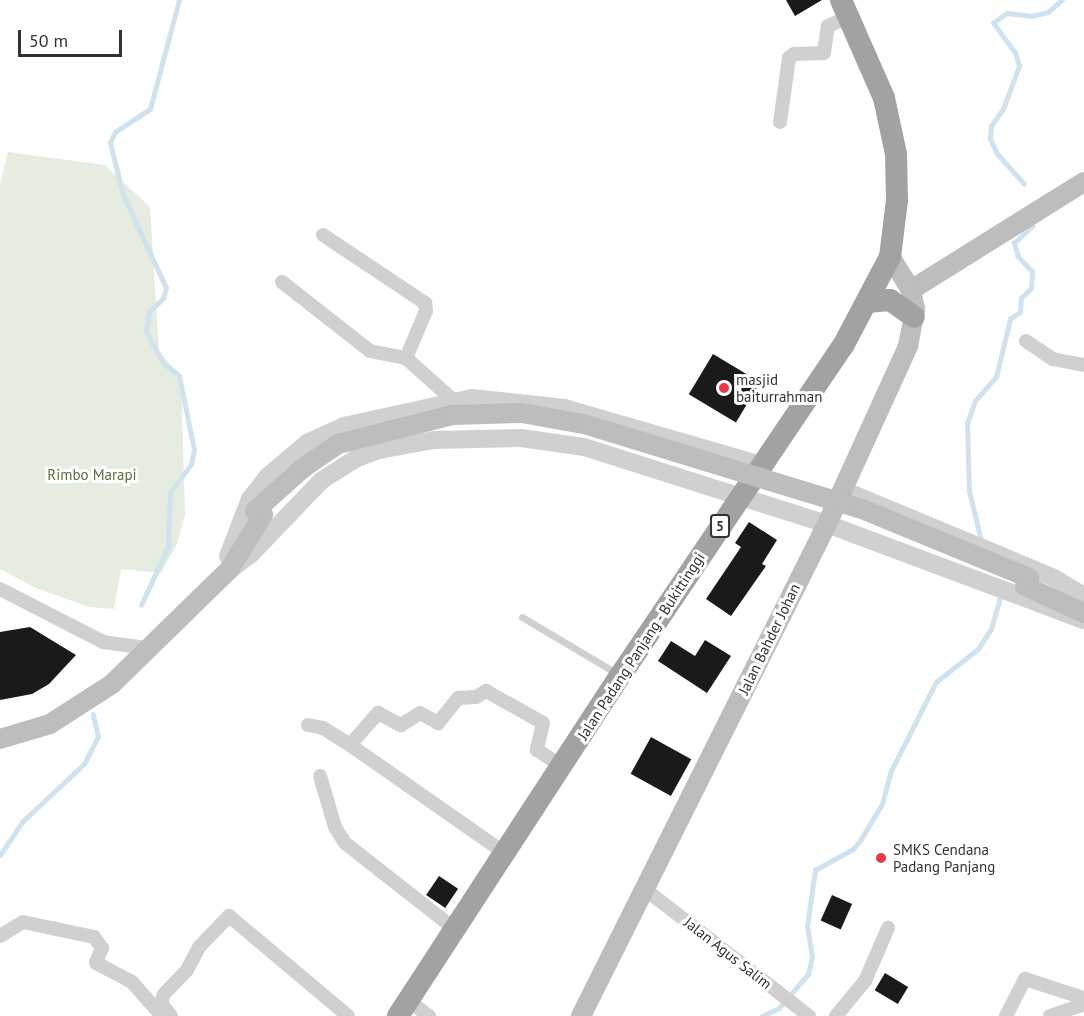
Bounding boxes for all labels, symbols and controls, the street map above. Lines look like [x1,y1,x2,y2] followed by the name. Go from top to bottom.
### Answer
[21,18,124,56] scale bar
[29,29,68,52] text: 50 m
[736,370,822,405] place label: masjid baiturrahman
[717,381,731,395] marker: masjid baiturrahman
[47,466,137,484] park label: Rimbo Marapi
[710,515,730,537] road number: 5
[573,548,709,744] street label: Jalan Padang Panjang - Bukittinggi
[734,581,804,697] street label: Jalan Bahder Johan
[893,840,995,875] place label: SMKS Cendana Padang Panjang
[874,851,888,865] marker: SMKS Cendana Padang Panjang
[680,913,776,993] street label: Jalan Agus Salim

